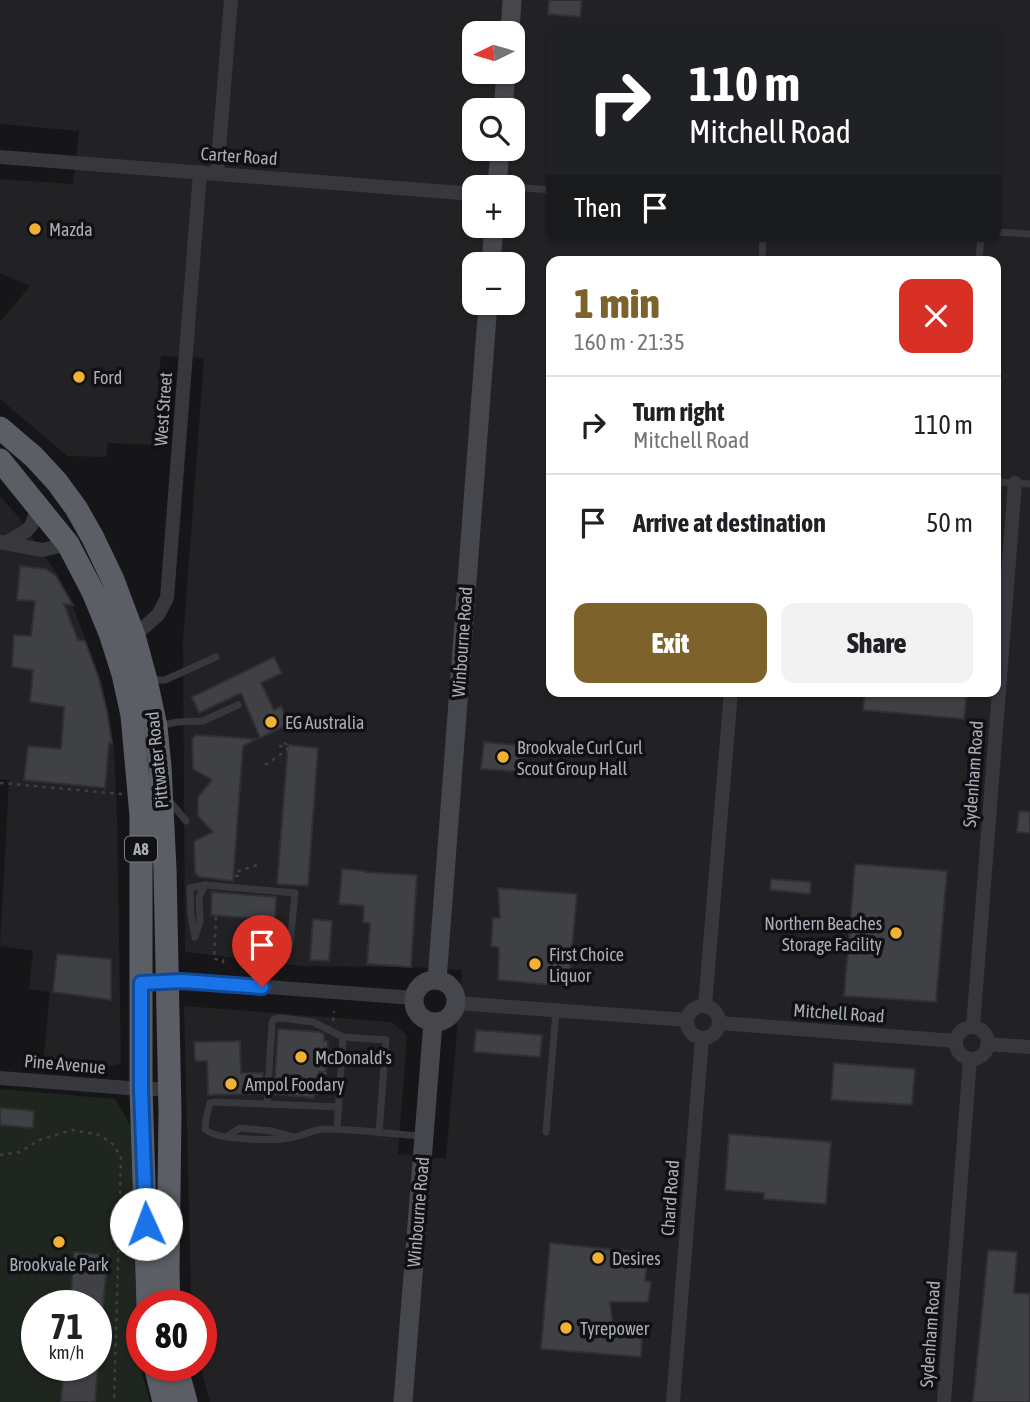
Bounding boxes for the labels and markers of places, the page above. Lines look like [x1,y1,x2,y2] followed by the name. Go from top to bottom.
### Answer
[49,219,93,240] place label: Mazda
[27,221,43,237] marker: Mazda
[93,367,122,388] place label: Ford
[71,369,87,385] marker: Ford
[285,712,364,733] place label: EG Australia
[263,714,279,730] marker: EG Australia
[517,737,643,779] place label: Brookvale Curl Curl Scout Group Hall
[495,749,511,765] marker: Brookvale Curl Curl Scout Group Hall
[764,913,882,955] place label: Northern Beaches Storage Facility
[232,915,292,987] pin
[888,925,904,941] marker: Northern Beaches Storage Facility
[549,944,624,986] place label: First Choice Liquor
[527,956,543,972] marker: First Choice Liquor
[315,1047,392,1068] place label: McDonald's
[293,1049,309,1065] marker: McDonald's
[245,1074,344,1095] place label: Ampol Foodary
[223,1076,239,1092] marker: Ampol Foodary
[51,1234,67,1250] marker: Brookvale Park
[612,1248,661,1269] place label: Desires
[590,1250,606,1266] marker: Desires
[9,1254,109,1275] place label: Brookvale Park
[580,1318,650,1339] place label: Tyrepower
[558,1320,574,1336] marker: Tyrepower

